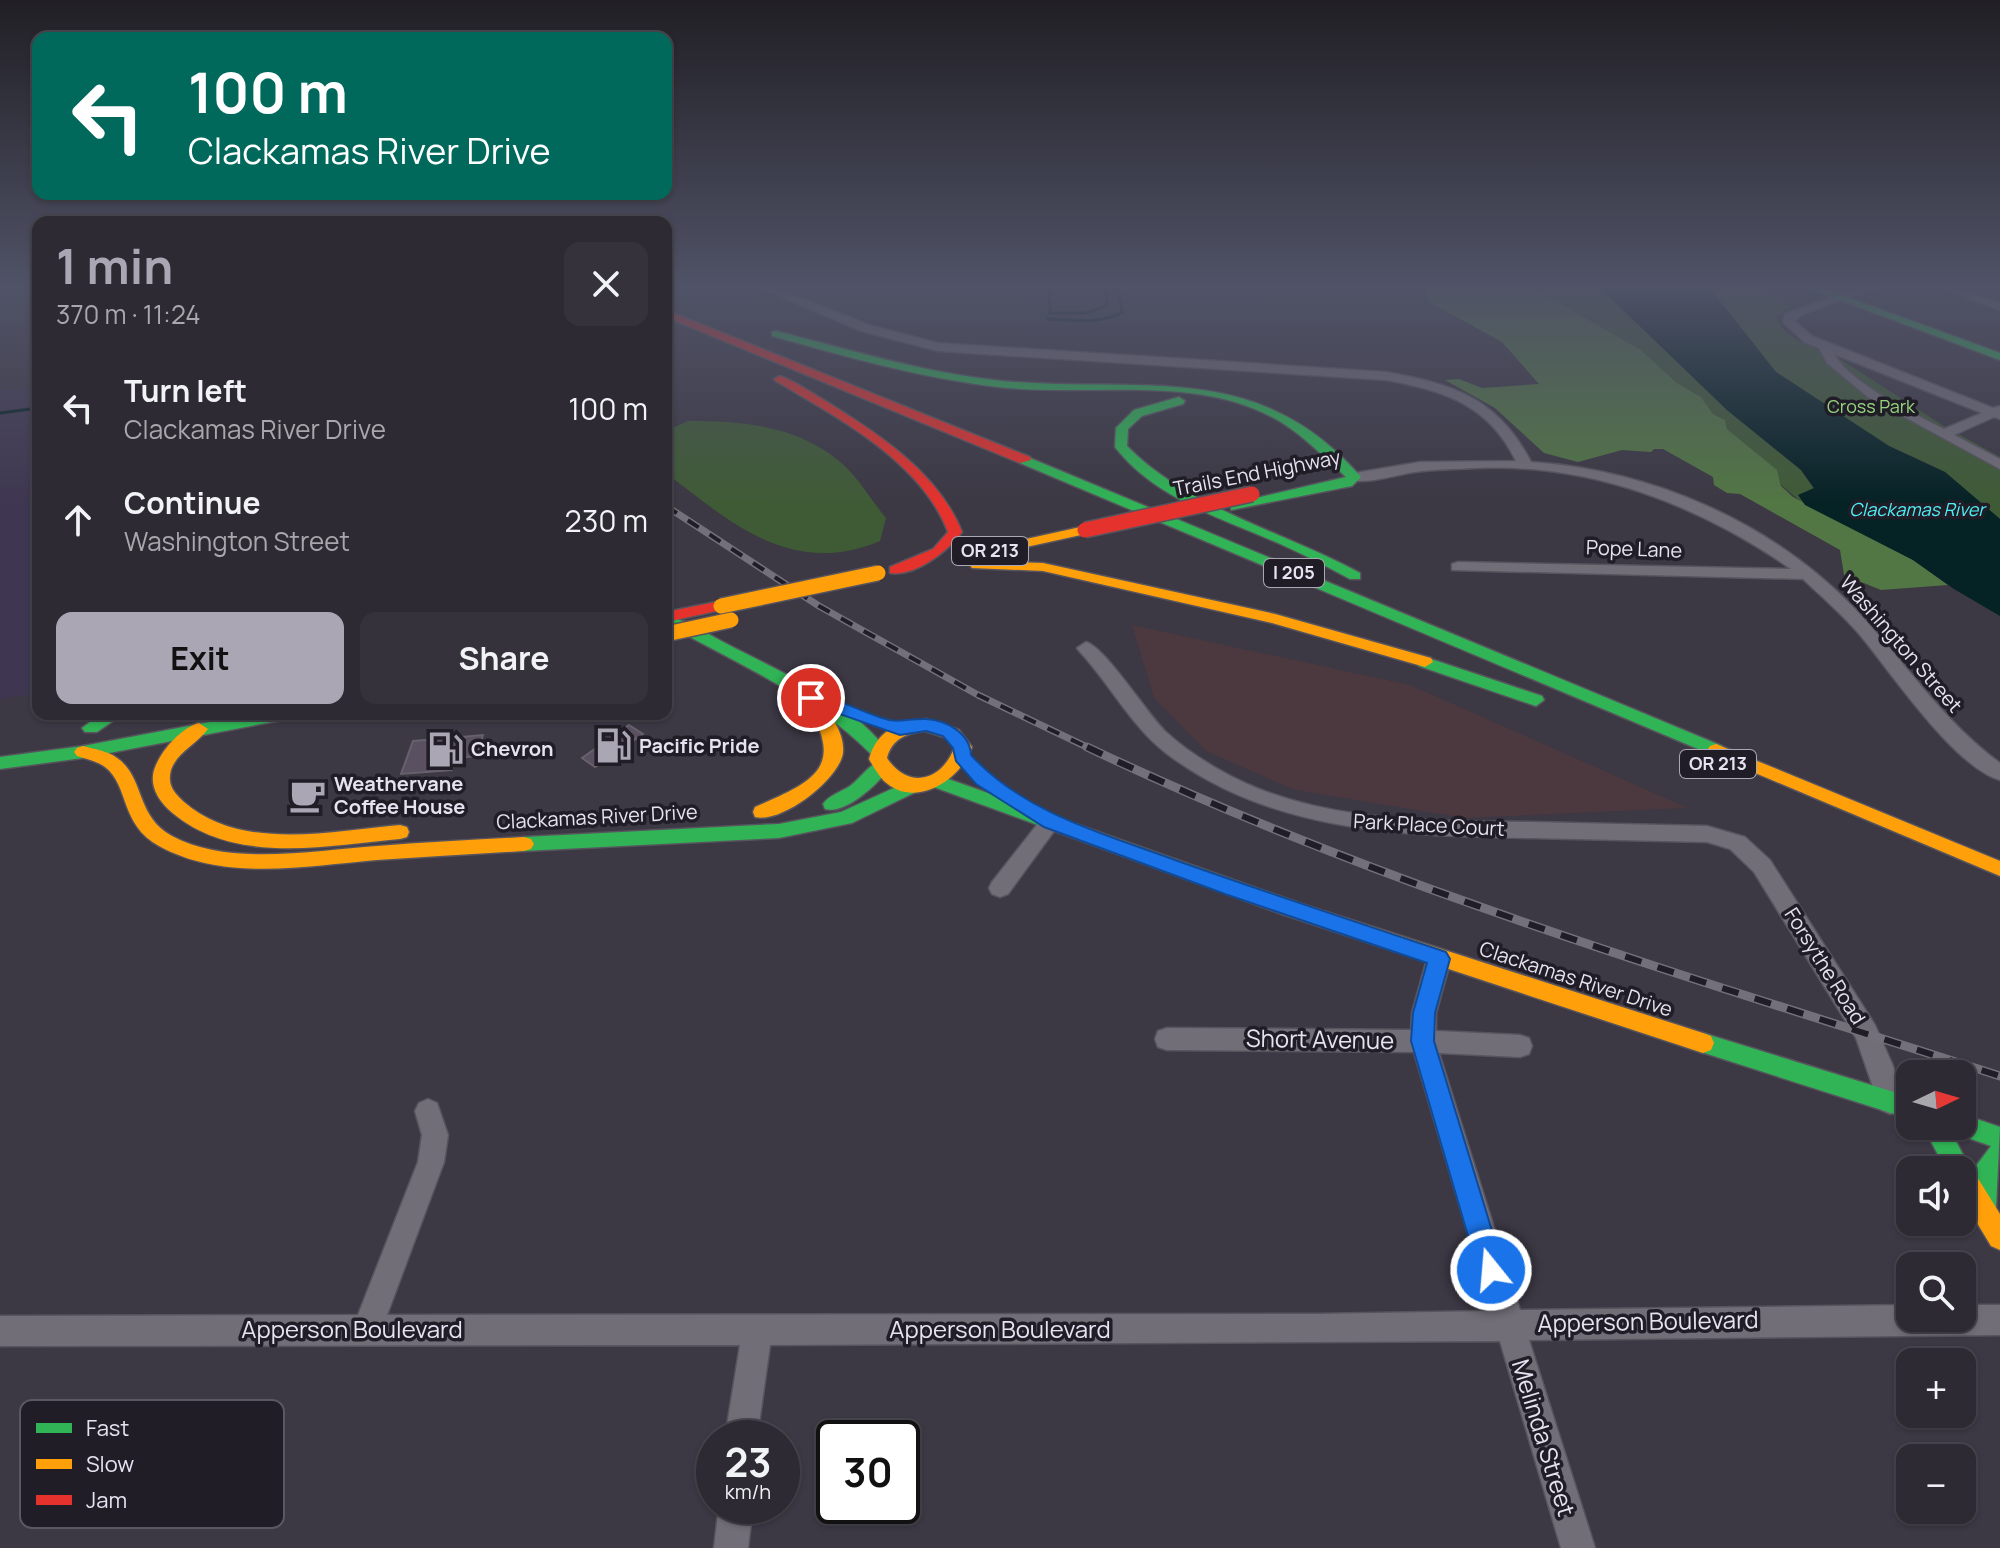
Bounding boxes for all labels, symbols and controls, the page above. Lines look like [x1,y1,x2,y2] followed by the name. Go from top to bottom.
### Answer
[188,53,348,130] text: 100 m
[56,64,160,168] icon: left
[188,126,551,175] text: Clackamas River Drive
[56,233,173,298] text: 1 min
[564,242,648,326] button: close
[56,296,201,332] text: 370 m · 11:24
[124,370,247,411] text: Turn left
[56,386,100,430] icon: left
[568,388,648,429] text: 100 m
[1827,394,1916,418] park label: Cross Park
[124,411,386,447] text: Clackamas River Drive
[1171,443,1343,502] street label: Trails End Highway
[124,482,260,523] text: Continue
[1849,497,1987,521] water label: Clackamas River
[56,498,100,542] icon: ahead
[565,500,648,541] text: 230 m
[124,523,350,559] text: Washington Street
[1585,533,1683,564] street label: Pope Lane
[952,537,1028,565] road number: OR 213
[1264,559,1324,587] road number: I 205
[1834,569,1969,718] street label: Washington Street
[56,612,344,704] button: Exit
[360,612,648,704] button: Share
[777,664,845,732] pin
[789,676,833,720] icon: arrive
[594,727,632,765] fuel station icon: Pacific Pride
[426,730,464,768] fuel station icon: Chevron
[639,732,760,759] place label: Pacific Pride
[471,735,554,762] place label: Chevron
[1680,750,1756,778] road number: OR 213
[334,770,465,820] place label: Weathervane Coffee House
[289,777,327,815] cafe icon: Weathervane Coffee House
[496,798,698,835] street label: Clackamas River Drive
[1353,807,1505,842] street label: Park Place Court
[1779,902,1872,1029] street label: Forsythe Road
[1476,935,1676,1022] street label: Clackamas River Drive
[1246,1021,1395,1056] street label: Short Avenue
[1896,1060,1976,1140] north arrow
[1896,1060,1976,1524] map controls
[1896,1156,1976,1236] button: sound
[1449,1228,1533,1312] position arrow
[1896,1252,1976,1332] button: search
[1537,1302,1759,1339] street label: Apperson Boulevard
[241,1312,463,1345] street label: Apperson Boulevard
[889,1312,1111,1345] street label: Apperson Boulevard
[1896,1348,1976,1428] button: +
[1505,1355,1584,1520] street label: Melinda Street
[20,1400,284,1528] legend
[86,1413,129,1443] text: Fast
[816,1420,920,1524] speed limit sign: 30
[724,1434,772,1489] text: 23
[1896,1444,1976,1524] button: −
[86,1449,134,1479] text: Slow
[725,1478,771,1505] text: km/h
[86,1485,127,1515] text: Jam

